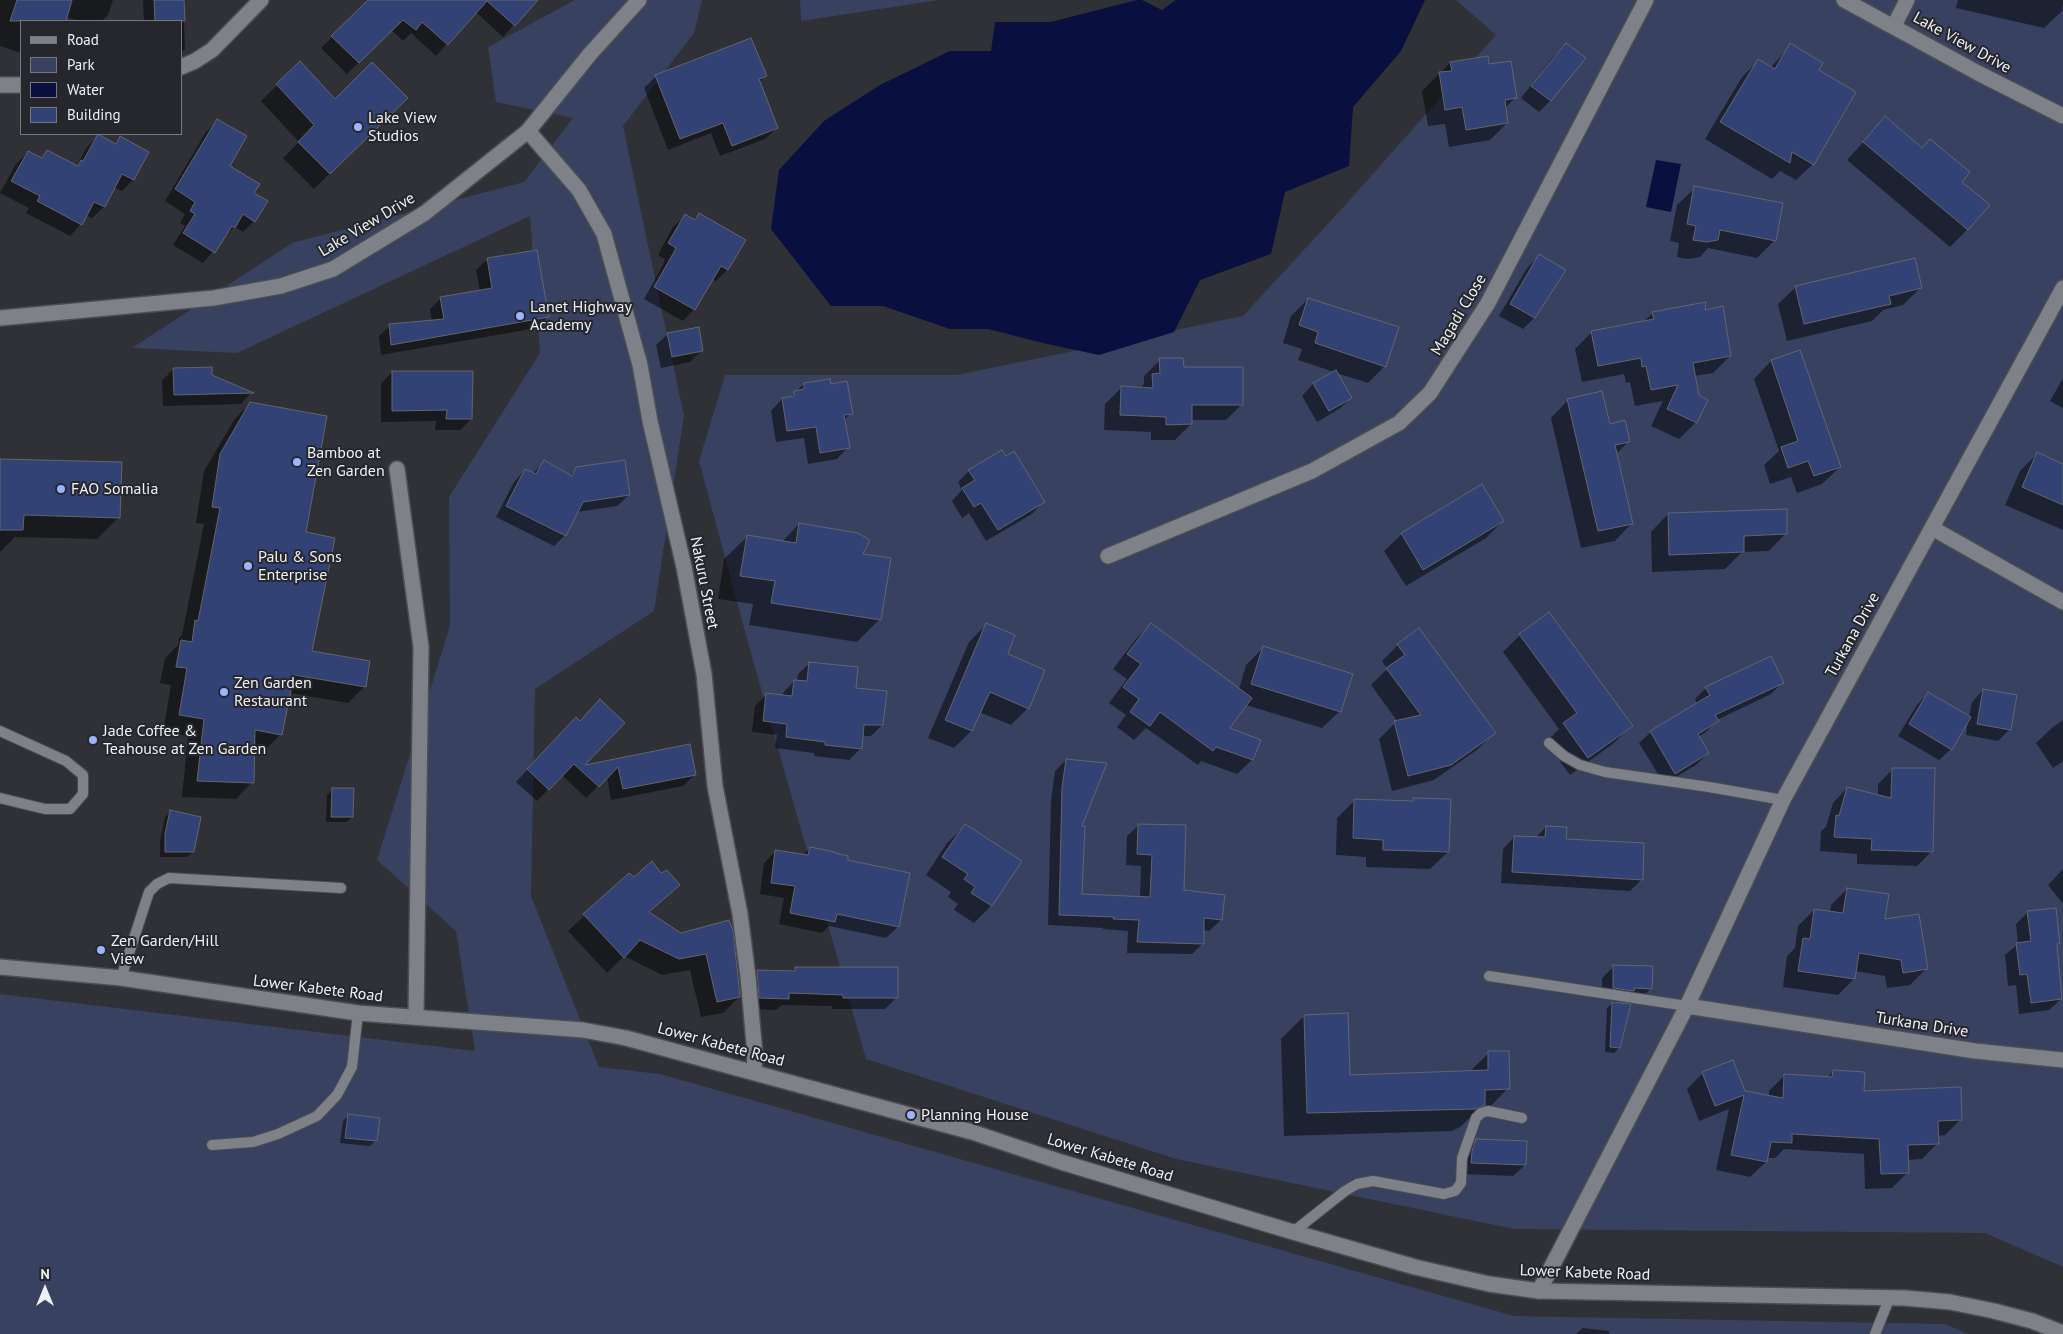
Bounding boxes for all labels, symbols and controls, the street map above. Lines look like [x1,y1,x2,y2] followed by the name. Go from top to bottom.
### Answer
[1910,8,2014,78] street label: Lake View Drive
[20,20,182,135] legend
[67,30,99,49] text: Road
[67,55,95,74] text: Park
[67,80,104,99] text: Water
[67,105,121,124] text: Building
[368,108,437,146] place label: Lake View Studios
[352,121,364,133] marker: Lake View Studios
[315,189,419,261] street label: Lake View Drive
[1427,271,1491,359] street label: Magadi Close
[530,297,632,335] place label: Lanet Highway Academy
[514,310,526,322] marker: Lanet Highway Academy
[307,443,385,481] place label: Bamboo at Zen Garden
[291,456,303,468] marker: Bamboo at Zen Garden
[71,479,158,499] place label: FAO Somalia
[55,483,67,495] marker: FAO Somalia
[686,535,722,631] street label: Nakuru Street
[258,547,342,585] place label: Palu & Sons Enterprise
[242,560,254,572] marker: Palu & Sons Enterprise
[1822,589,1884,681] street label: Turkana Drive
[234,673,312,711] place label: Zen Garden Restaurant
[218,686,230,698] marker: Zen Garden Restaurant
[103,721,266,759] place label: Jade Coffee & Teahouse at Zen Garden
[87,734,99,746] marker: Jade Coffee & Teahouse at Zen Garden
[111,931,219,969] place label: Zen Garden/Hill View
[95,944,107,956] marker: Zen Garden/Hill View
[252,972,384,1006] street label: Lower Kabete Road
[1874,1008,1970,1042] street label: Turkana Drive
[655,1019,787,1071] street label: Lower Kabete Road
[921,1105,1029,1125] place label: Planning House
[905,1109,917,1121] marker: Planning House
[1045,1130,1175,1186] street label: Lower Kabete Road
[1519,1261,1651,1285] street label: Lower Kabete Road
[20,1264,70,1314] north arrow
[40,1265,50,1283] text: N

